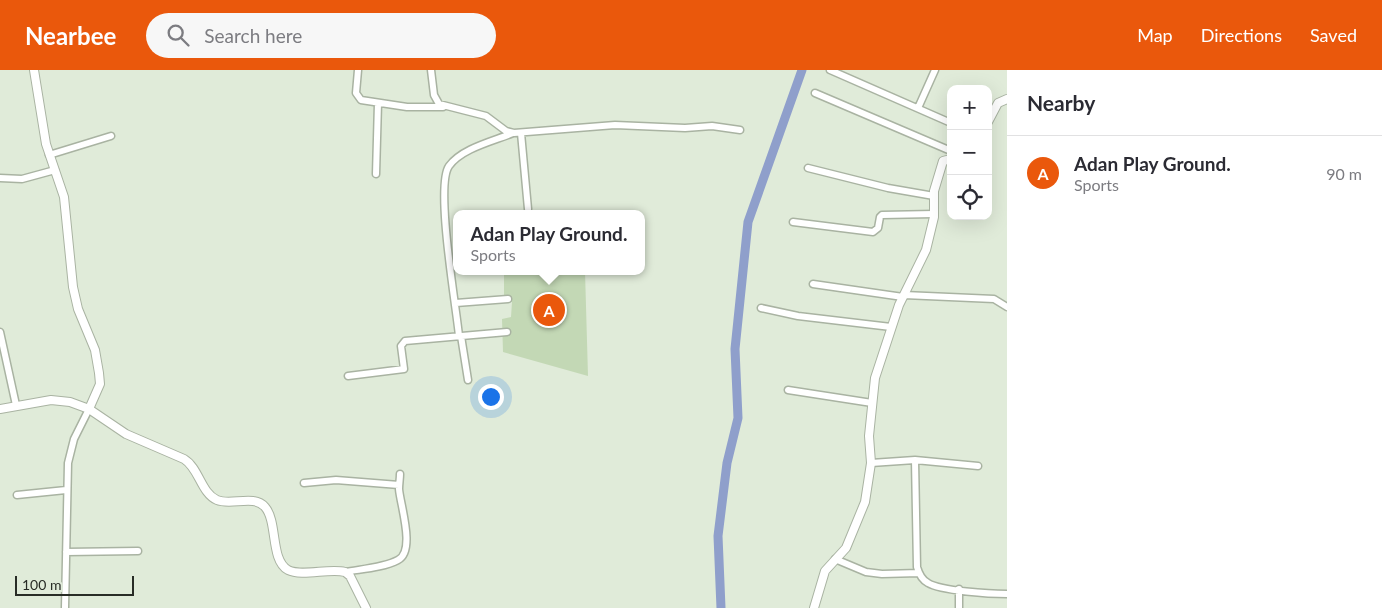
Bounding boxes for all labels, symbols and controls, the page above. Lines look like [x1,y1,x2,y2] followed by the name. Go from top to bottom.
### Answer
[146,13,496,58] search box
[25,21,116,50] text: Nearbee
[164,21,192,49] icon: search
[204,24,302,47] text: Search here
[1137,24,1173,46] text: Map
[1201,24,1282,46] text: Directions
[1310,24,1357,46] text: Saved
[947,85,992,220] map controls
[947,85,992,130] button: +
[1027,90,1095,115] text: Nearby
[947,130,992,175] button: −
[1074,152,1231,175] text: Adan Play Ground.
[1037,164,1049,183] text: A
[1326,164,1362,183] text: 90 m
[947,175,992,220] button: locate
[1074,175,1119,194] text: Sports
[453,210,645,275] popup
[471,222,627,245] text: Adan Play Ground.
[471,245,516,264] text: Sports
[533,291,565,329] pin: A
[478,384,504,410] your location
[15,573,134,596] scale bar
[22,576,61,593] text: 100 m

